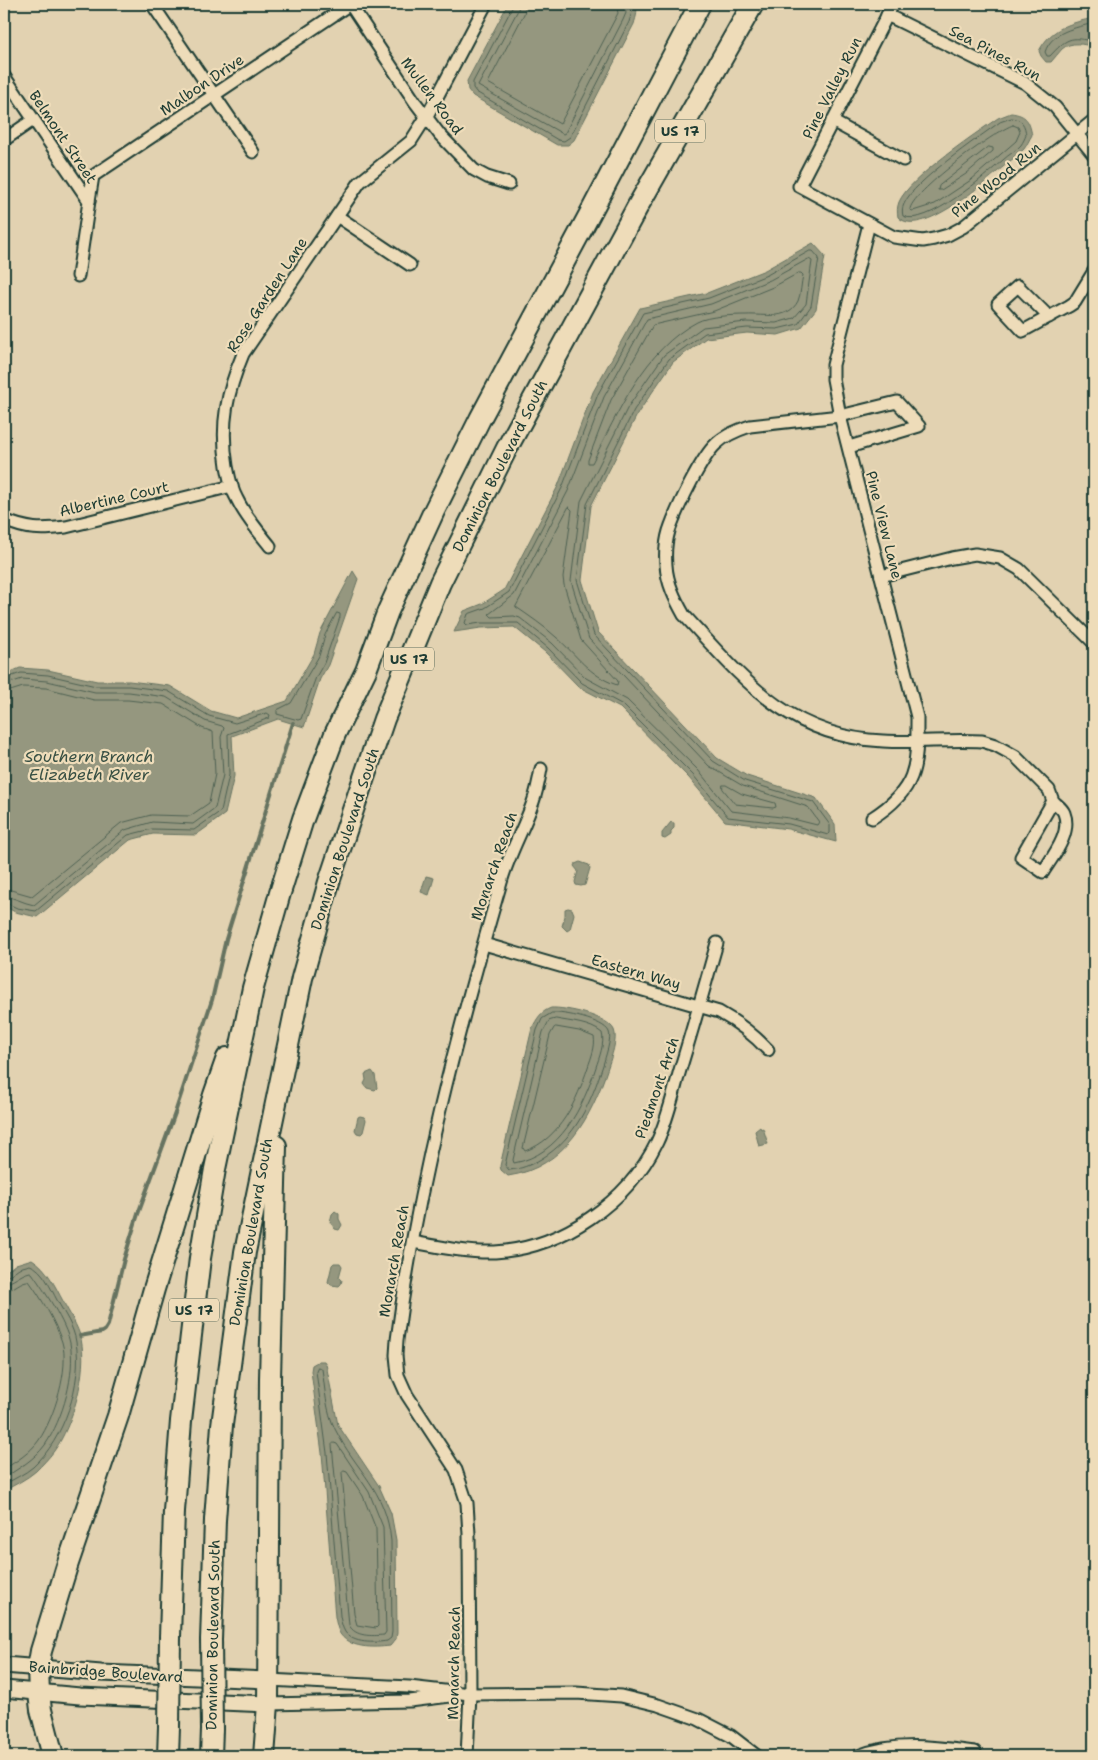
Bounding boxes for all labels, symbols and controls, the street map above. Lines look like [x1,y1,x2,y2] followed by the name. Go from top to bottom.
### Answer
[946,20,1044,86] street label: Sea Pines Run
[798,33,866,143] street label: Pine Valley Run
[156,50,248,120] street label: Malbon Drive
[396,53,468,139] street label: Mullen Road
[24,86,102,188] street label: Belmont Street
[655,120,705,142] road number: US 17
[947,138,1045,222] street label: Pine Wood Run
[222,234,312,356] street label: Rose Garden Lane
[448,376,552,556] street label: Dominion Boulevard South
[861,469,907,581] street label: Pine View Lane
[57,477,171,521] street label: Albertine Court
[384,648,434,671] road number: US 17
[306,745,384,933] street label: Dominion Boulevard South
[24,746,154,785] water label: Southern Branch Elizabeth River
[466,809,522,923] street label: Monarch Reach
[589,950,683,994] street label: Eastern Way
[630,1034,684,1142] street label: Piedmont Arch
[225,1136,277,1328] street label: Dominion Boulevard South
[374,1203,414,1319] street label: Monarch Reach
[169,1298,219,1322] road number: US 17
[201,1539,225,1731] street label: Dominion Boulevard South
[443,1606,465,1720] street label: Monarch Reach
[28,1657,184,1687] street label: Bainbridge Boulevard

